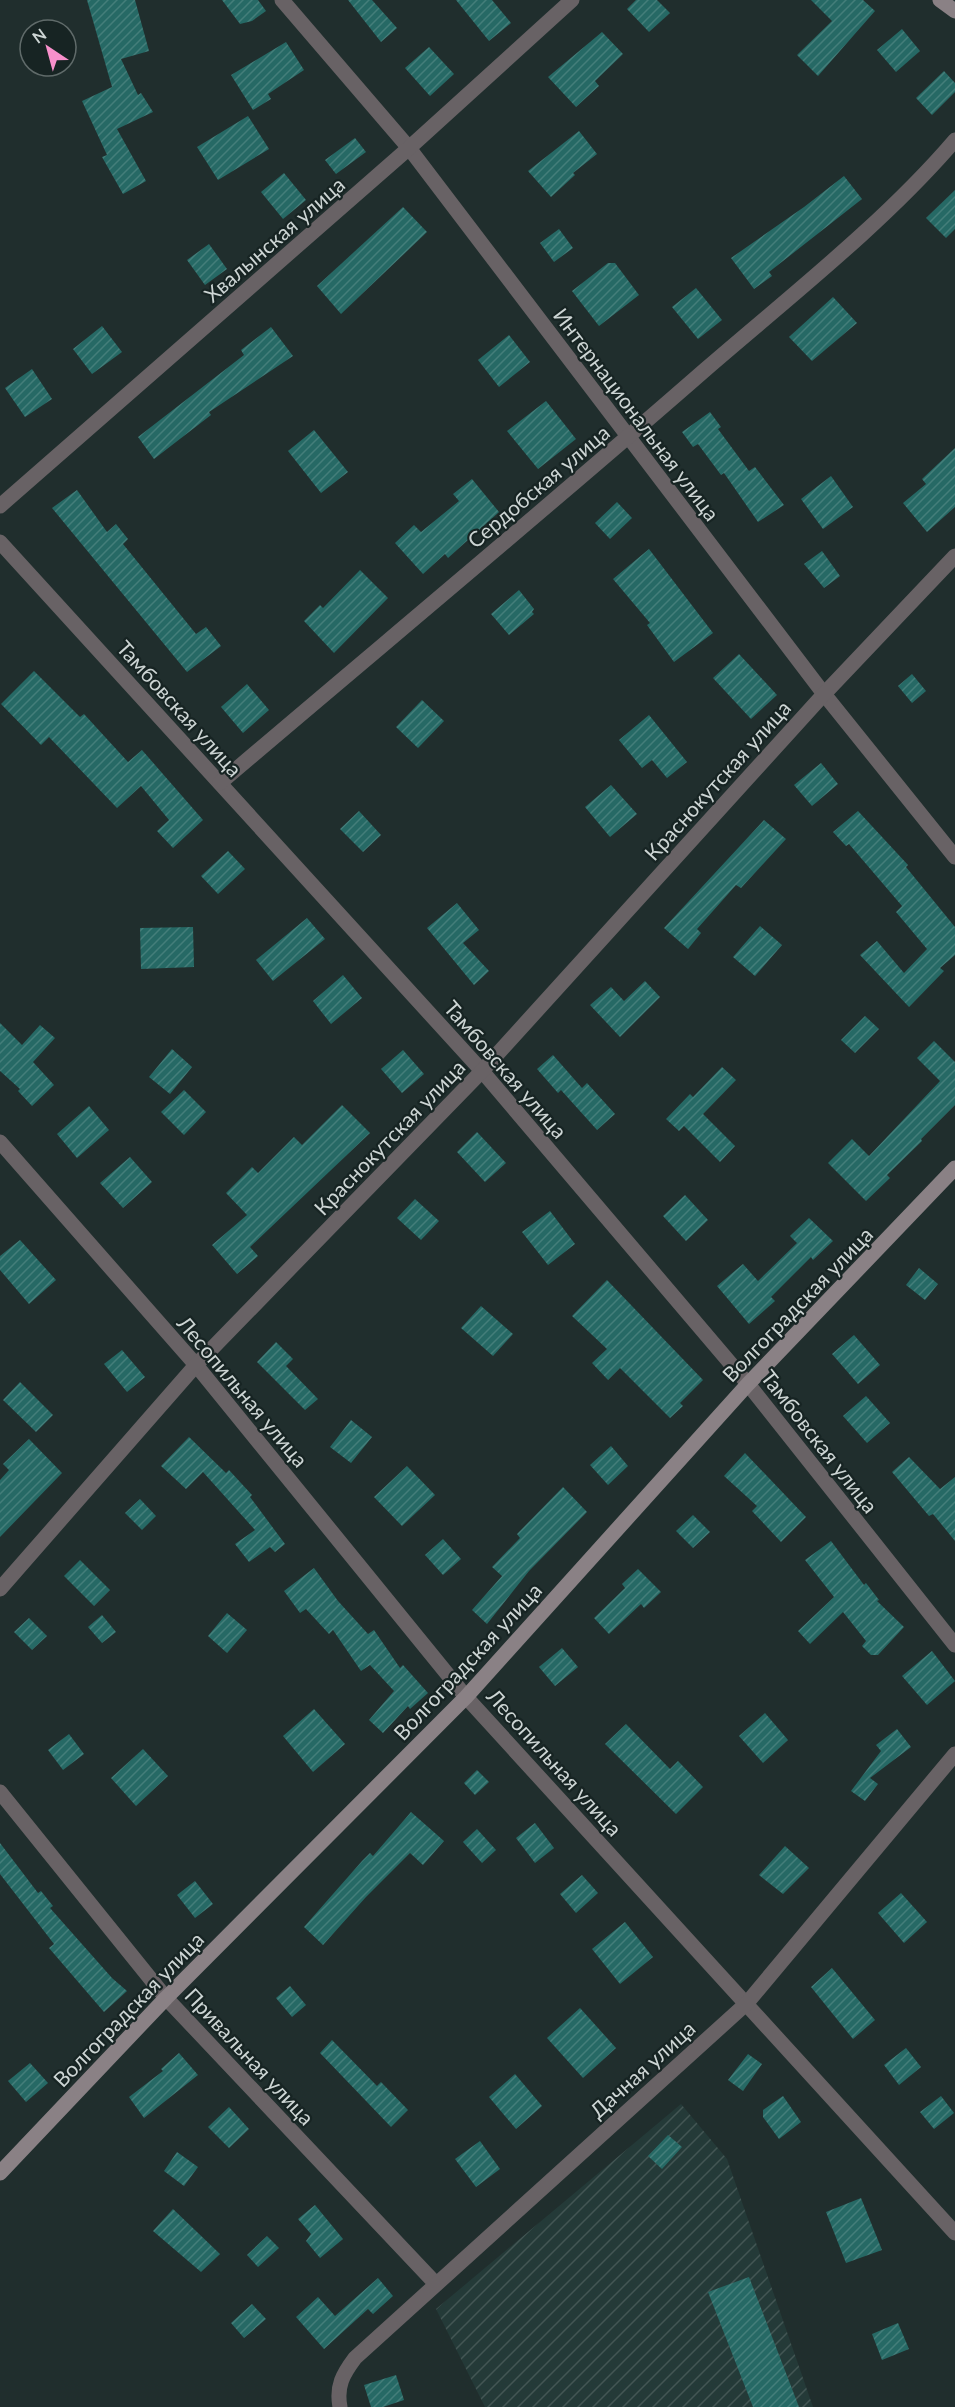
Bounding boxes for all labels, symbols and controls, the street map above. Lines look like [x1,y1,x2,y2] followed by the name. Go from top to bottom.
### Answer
[18,18,78,78] north arrow
[28,24,49,47] text: N
[199,171,349,307] street label: Хвалынская улица
[549,303,725,525] street label: Интернациональная улица
[462,419,614,553] street label: Сердобская улица
[112,635,248,781] street label: Тамбовская улица
[639,695,795,865] street label: Краснокутская улица
[439,995,573,1143] street label: Тамбовская улица
[308,1054,470,1220] street label: Краснокутская улица
[717,1221,877,1387] street label: Волгоградская улица
[172,1310,313,1472] street label: Лесопильная улица
[756,1365,884,1517] street label: Тамбовская улица
[388,1577,546,1745] street label: Волгоградская улица
[482,1683,628,1841] street label: Лесопильная улица
[48,1926,208,2092] street label: Волгоградская улица
[180,1982,320,2130] street label: Привальная улица
[584,2015,700,2123] street label: Дачная улица

